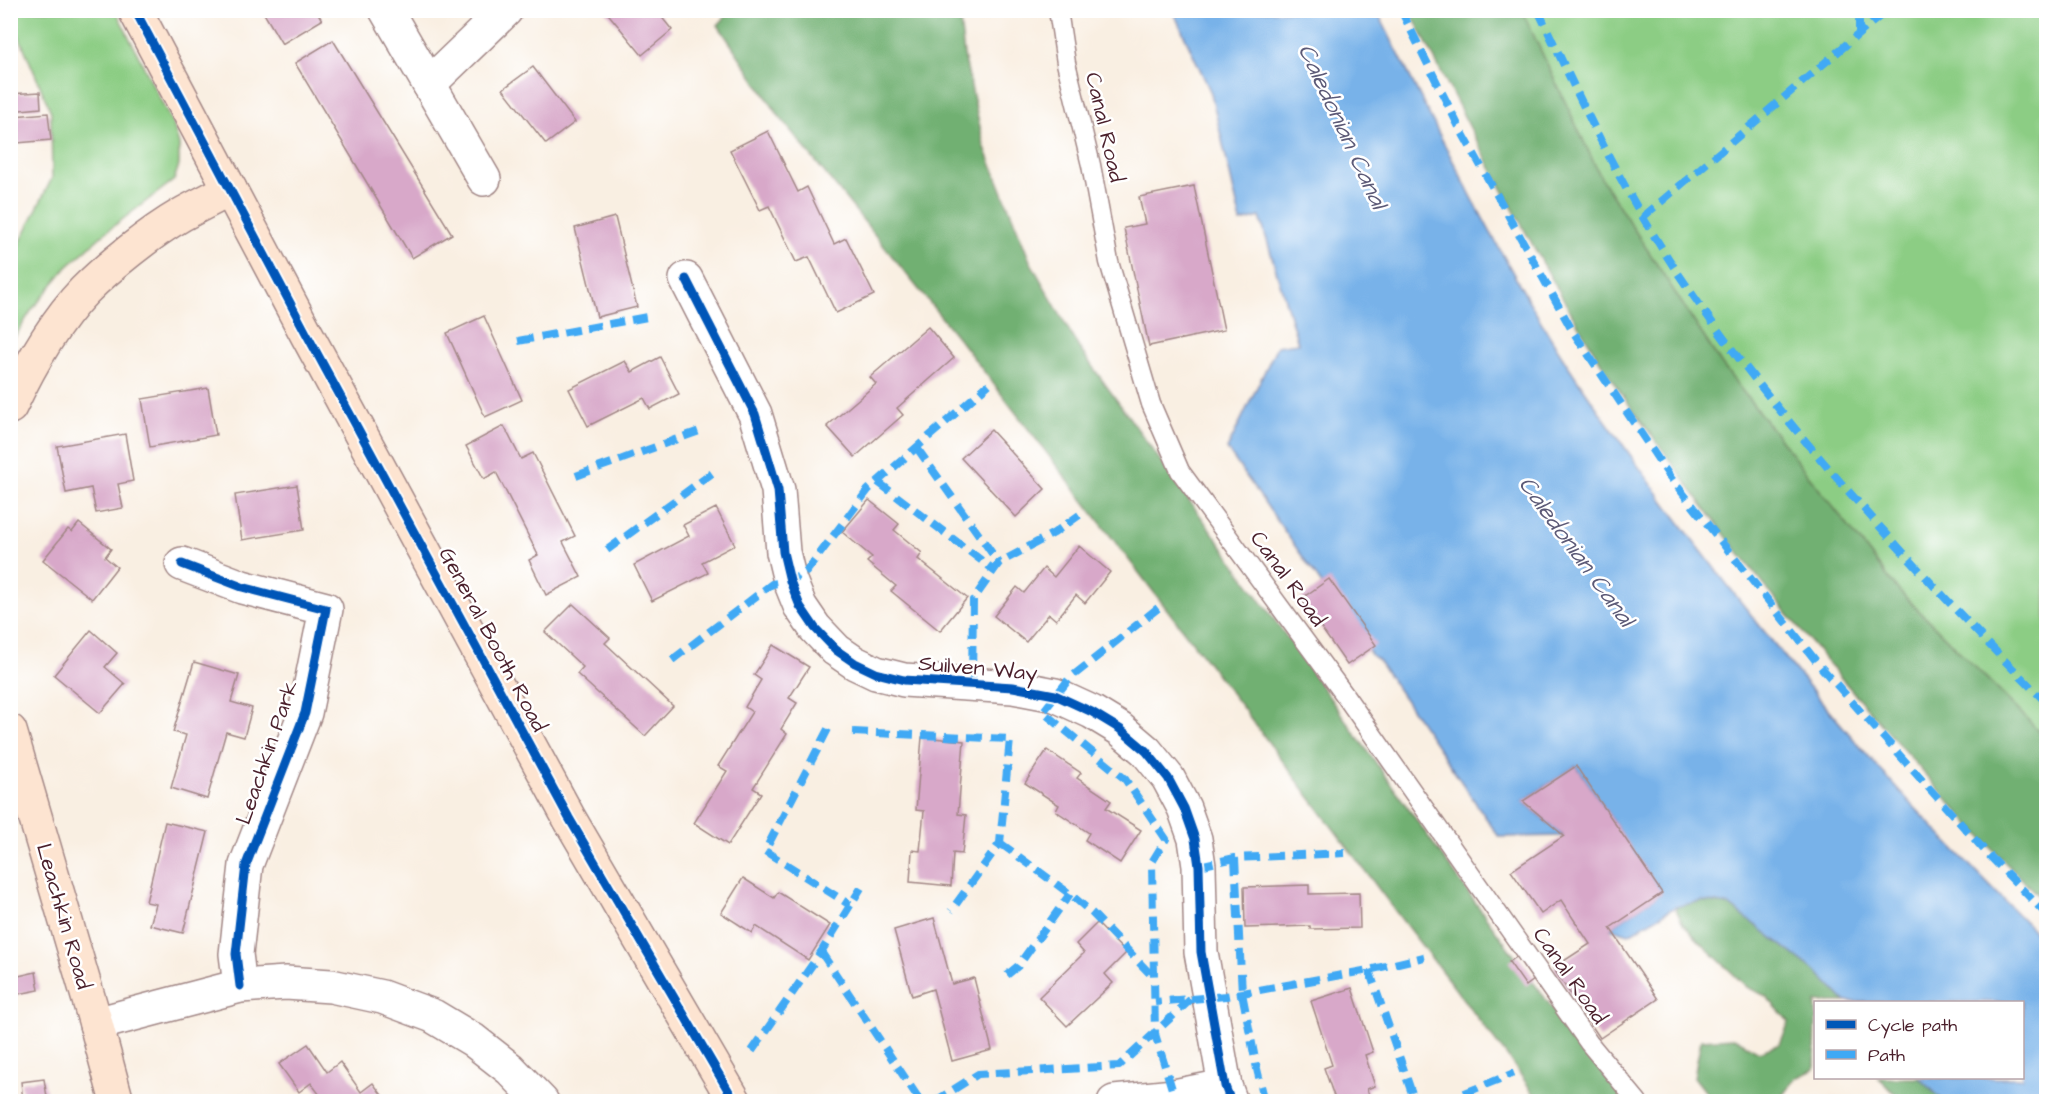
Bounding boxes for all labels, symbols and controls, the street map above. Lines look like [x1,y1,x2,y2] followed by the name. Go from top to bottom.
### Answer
[1289,38,1397,217] water label: Caledonian Canal
[1077,69,1132,185] street label: Canal Road
[1510,469,1644,636] water label: Caledonian Canal
[1242,525,1333,633] street label: Canal Road
[431,542,555,738] street label: General Booth Road
[917,648,1039,690] street label: Suilven Way
[228,676,307,829] street label: Leachkin Park
[28,840,99,993] street label: Leachkin Road
[1525,921,1615,1031] street label: Canal Road
[1814,1001,2024,1079] legend
[1868,1013,1957,1039] text: Cycle path
[1868,1043,1905,1068] text: Path

